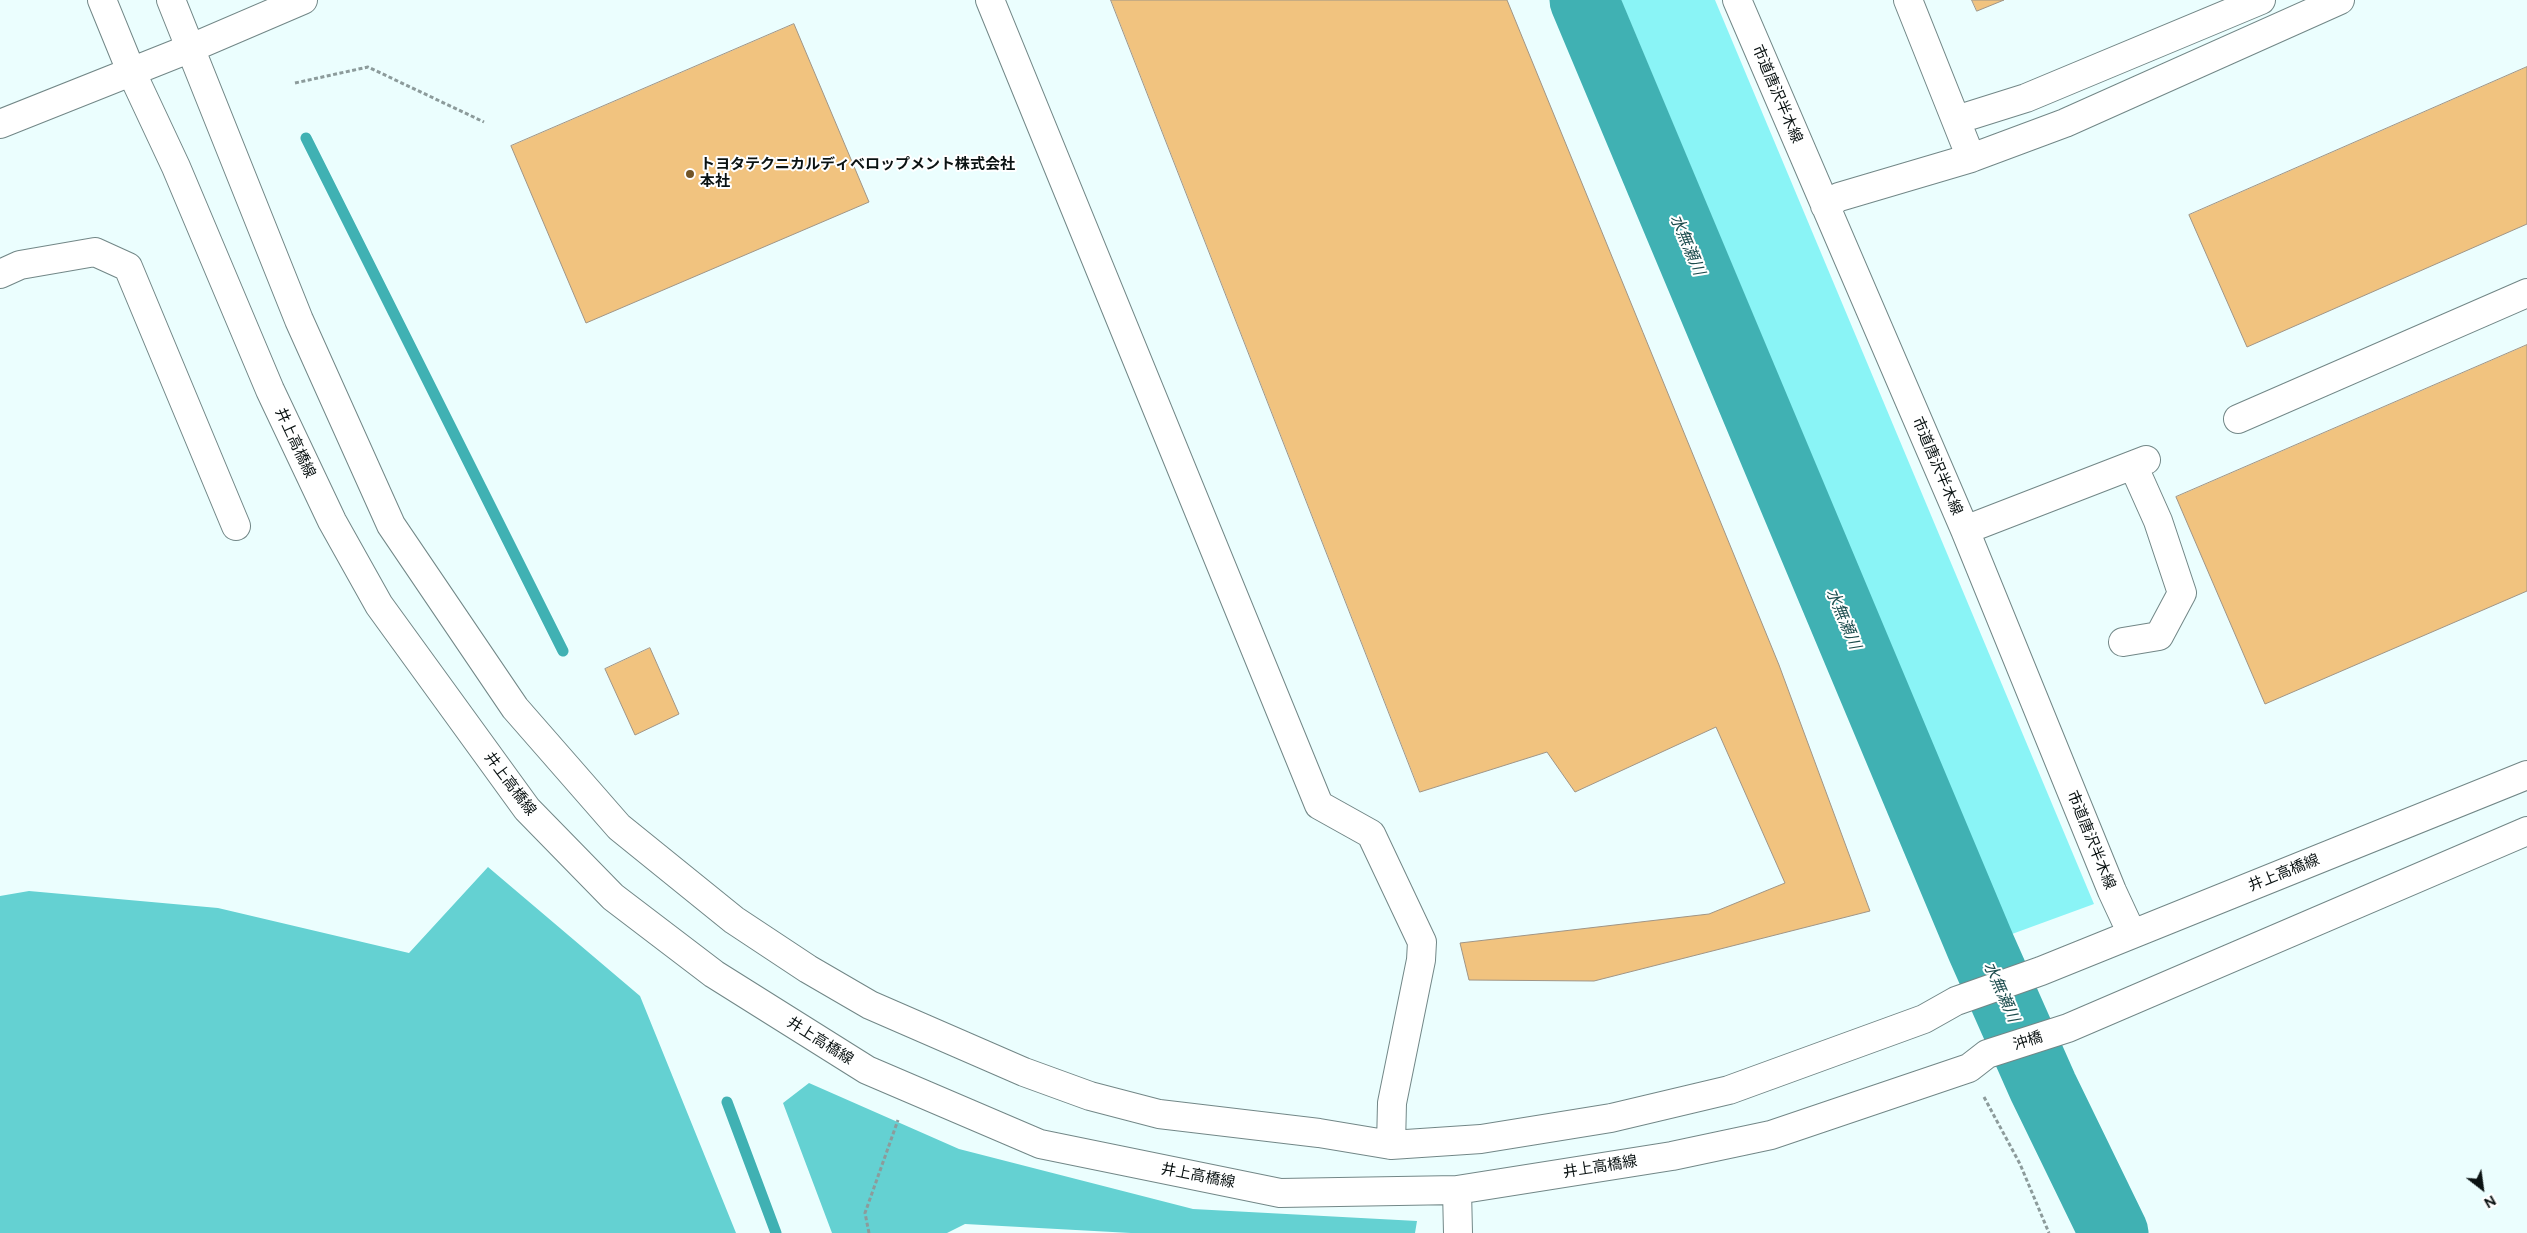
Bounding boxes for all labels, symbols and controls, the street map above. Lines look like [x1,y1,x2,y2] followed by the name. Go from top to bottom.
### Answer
[1748,42,1806,146] street label: 市道唐沢半木線
[700,156,1015,191] place label: トヨタテクニカルディベロップメント株式会社 本社
[684,168,696,180] marker: トヨタテクニカルディベロップメント株式会社 本社
[1666,212,1708,278] water label: 水無瀬川
[271,405,319,481] street label: 井上高橋線
[1908,414,1966,518] street label: 市道唐沢半木線
[1822,586,1864,652] water label: 水無瀬川
[480,749,540,819] street label: 井上高橋線
[2063,788,2119,892] street label: 市道唐沢半木線
[2246,851,2322,895] street label: 井上高橋線
[1979,959,2023,1025] water label: 水無瀬川
[783,1013,857,1069] street label: 井上高橋線
[2011,1028,2045,1054] street label: 沖橋
[1562,1152,1638,1182] street label: 井上高橋線
[1159,1160,1237,1192] street label: 井上高橋線
[2457,1163,2507,1213] north arrow
[2481,1191,2499,1211] text: N

